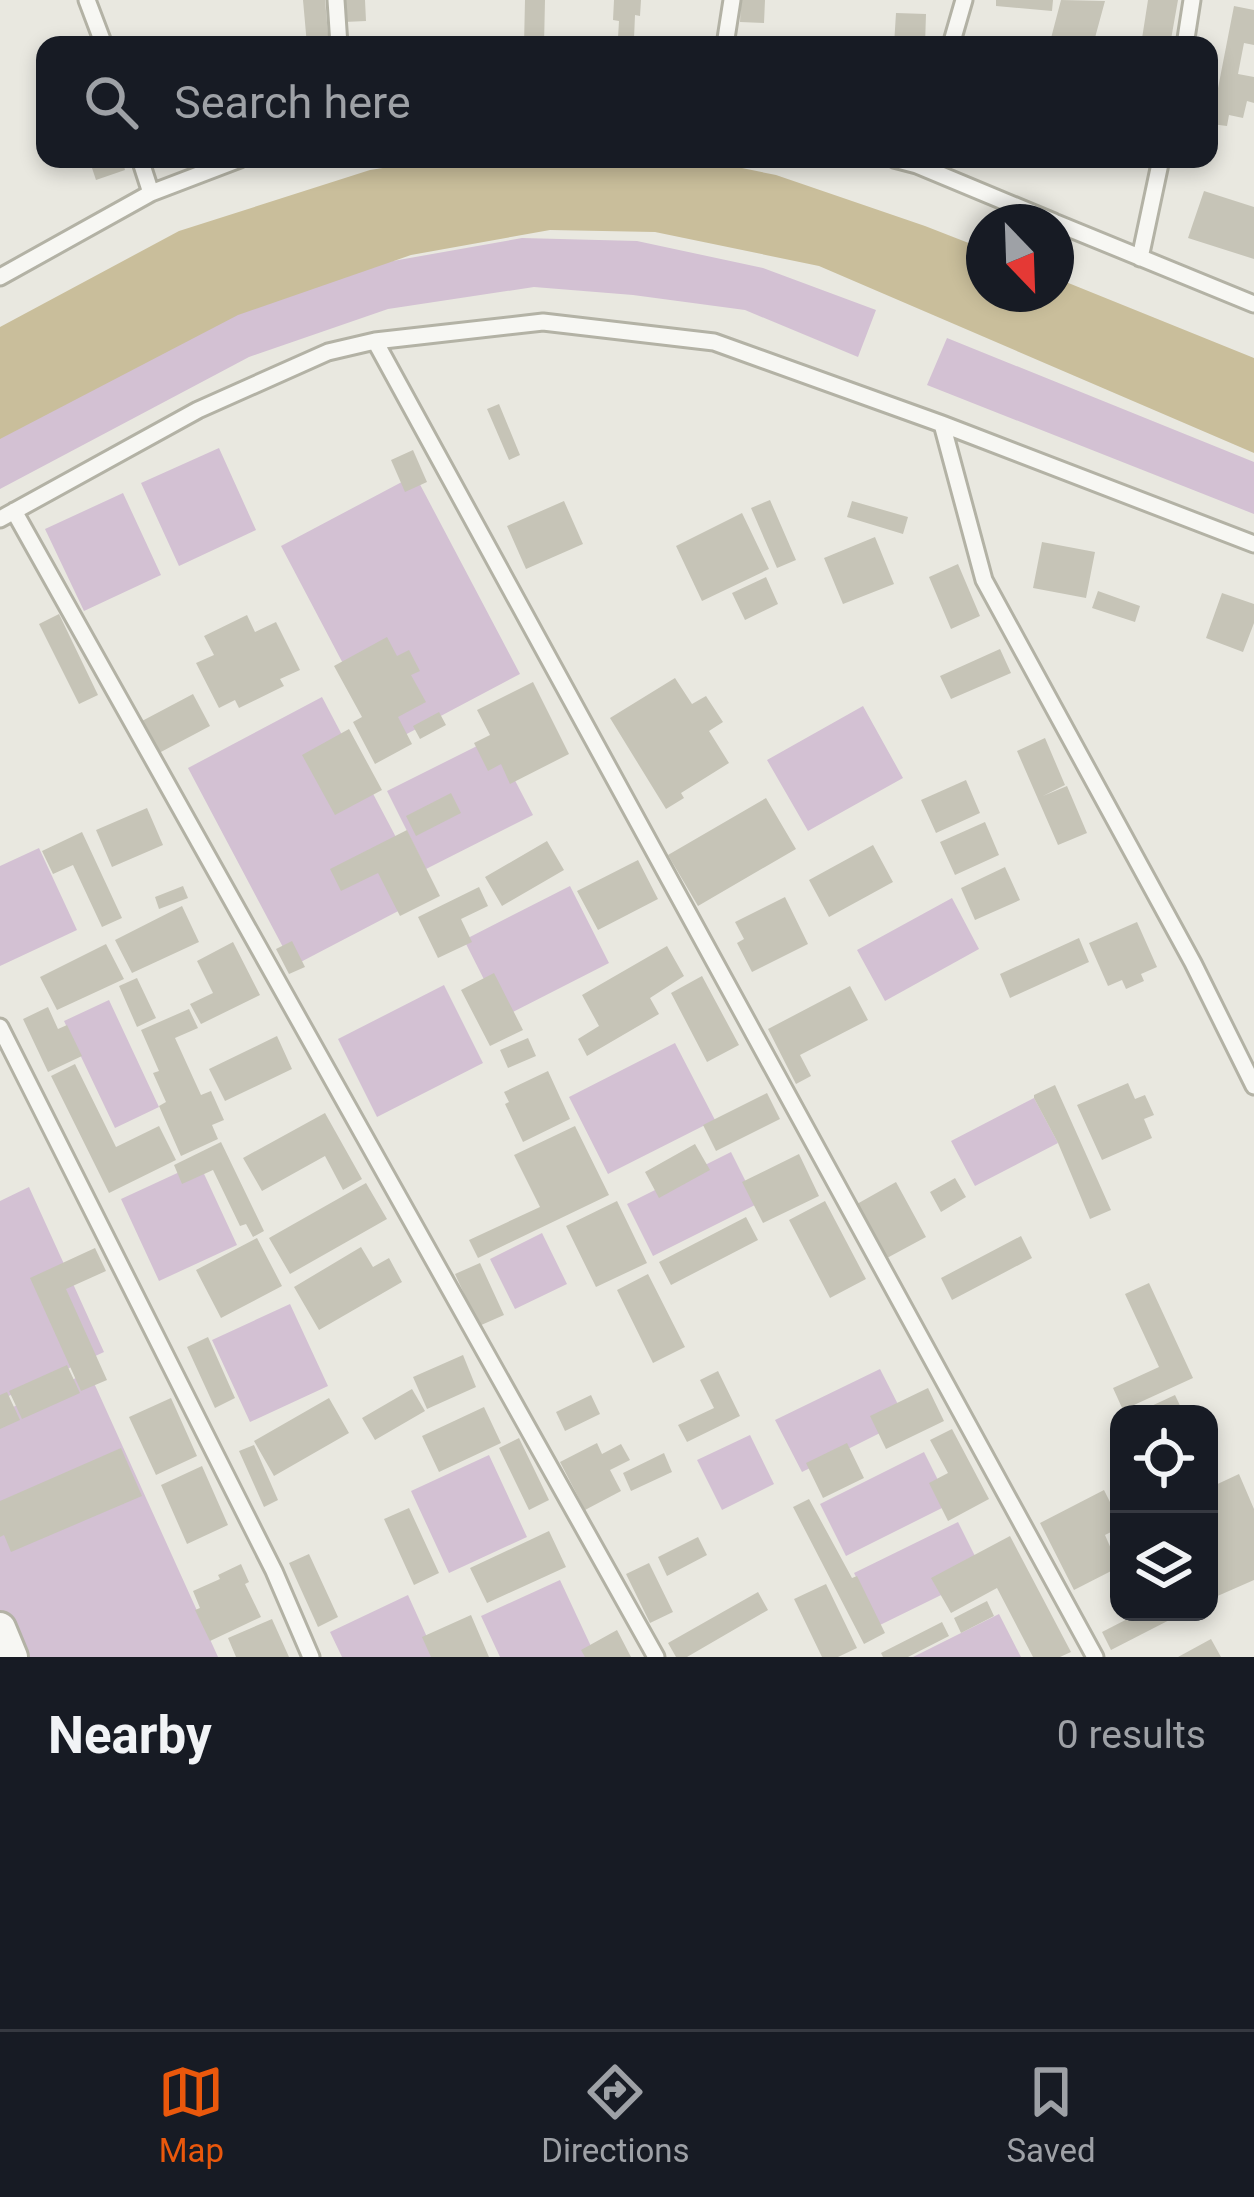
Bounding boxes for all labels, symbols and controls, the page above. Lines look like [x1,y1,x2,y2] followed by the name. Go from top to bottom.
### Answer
[36,36,1218,168] search box
[78,69,144,135] icon: search
[174,76,411,129] text: Search here
[966,204,1074,312] north arrow
[1110,1405,1218,1621] map controls
[1110,1405,1218,1513] button: locate
[1110,1513,1218,1621] button: layers
[48,1706,212,1765] text: Nearby
[1057,1712,1206,1758] text: 0 results
[158,2059,224,2170] tab: Map
[541,2059,690,2170] tab: Directions
[1006,2059,1096,2170] tab: Saved

